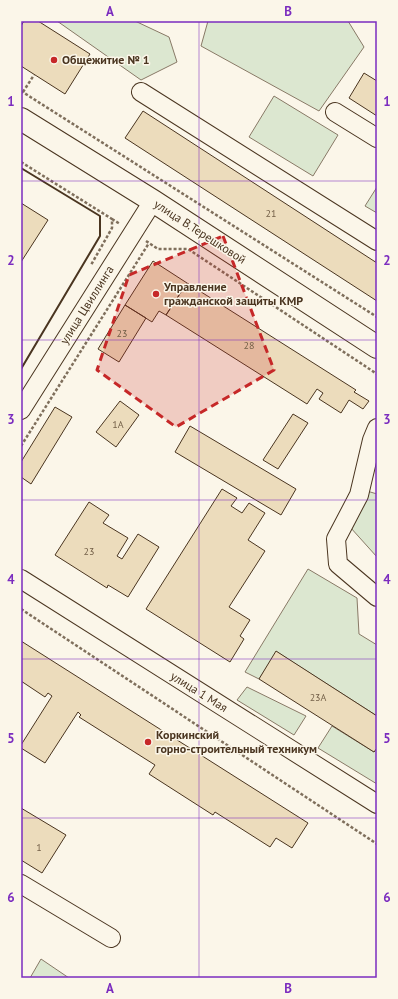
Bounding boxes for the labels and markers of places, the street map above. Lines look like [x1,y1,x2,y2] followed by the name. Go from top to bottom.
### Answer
[62,52,150,67] place label: Общежитие № 1
[49,55,59,65] marker: Общежитие № 1
[163,279,303,308] place label: Управление гражданской защиты КМР
[151,289,161,299] marker: Управление гражданской защиты КМР
[156,727,317,756] place label: Коркинский горно-строительный техникум
[143,737,153,747] marker: Коркинский горно-строительный техникум

